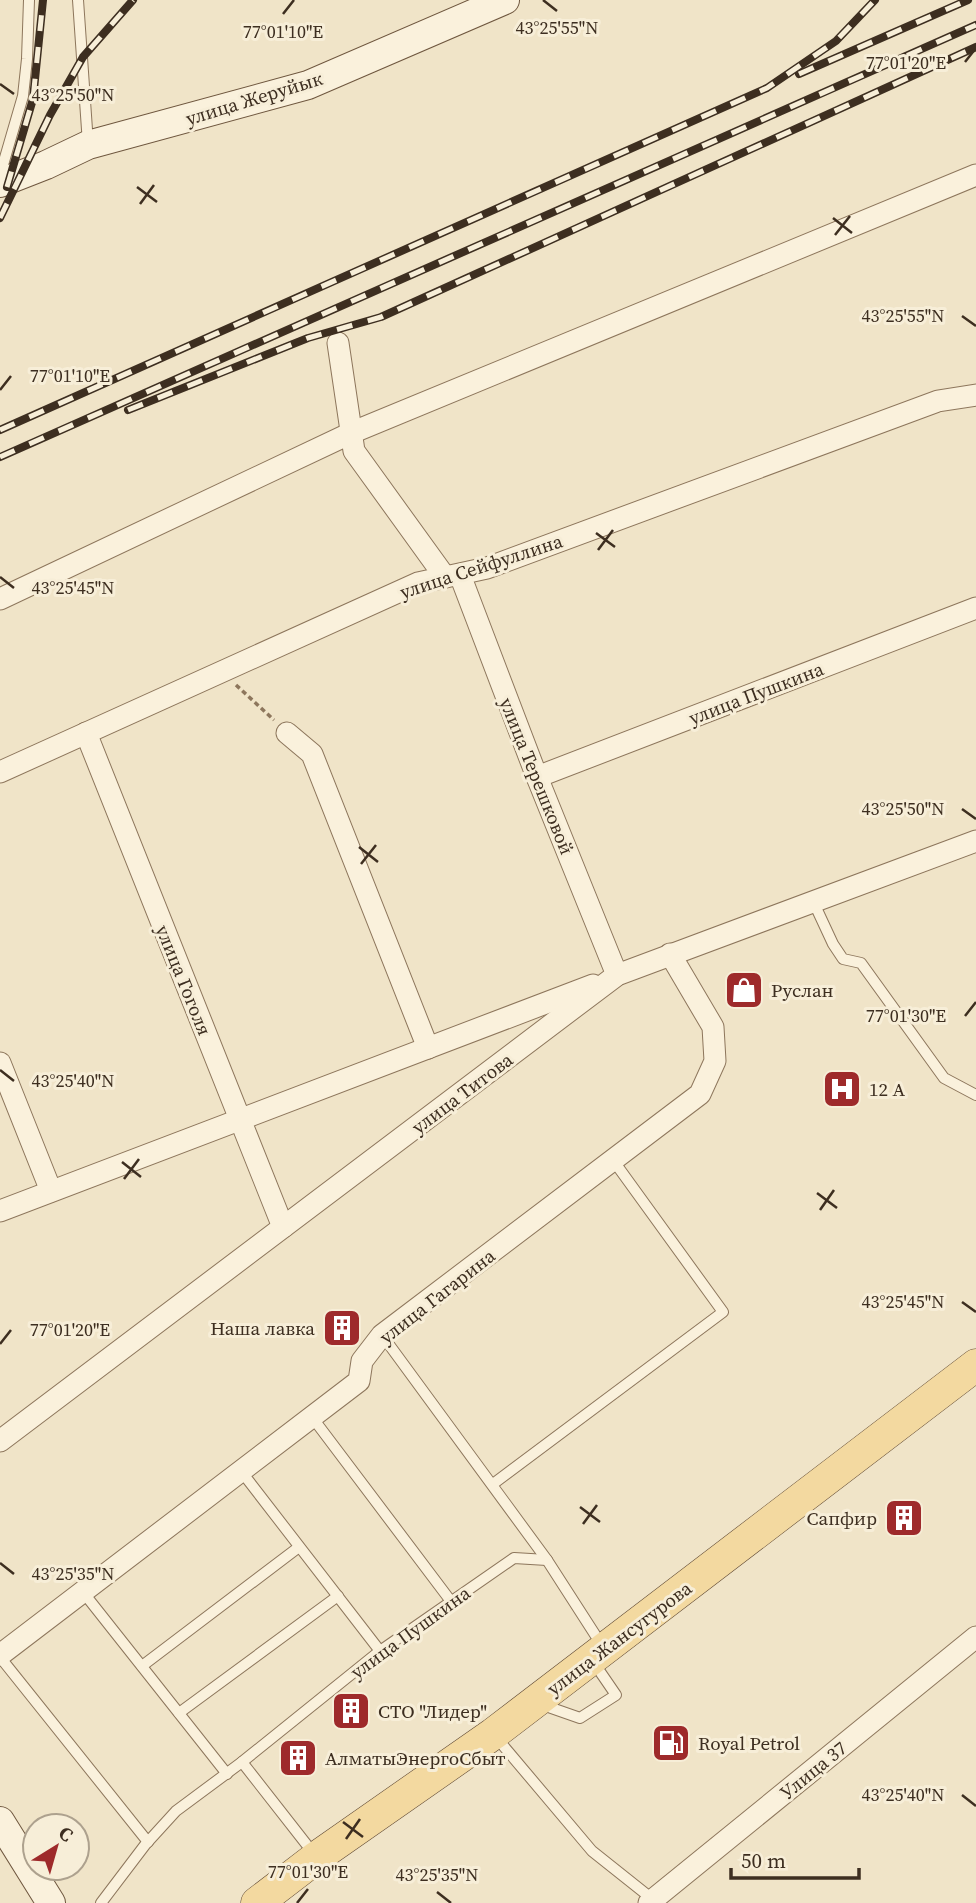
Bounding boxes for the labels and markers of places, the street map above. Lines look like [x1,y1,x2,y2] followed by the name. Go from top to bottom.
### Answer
[723,969,765,1011] shop icon: Руслан
[771,977,834,1003] place label: Руслан
[821,1068,863,1110] hospital icon: 12 А
[869,1076,905,1102] place label: 12 А
[321,1307,363,1349] building icon: Наша лавка
[210,1315,315,1341] place label: Наша лавка
[883,1497,925,1539] building icon: Сапфир
[807,1505,877,1531] place label: Сапфир
[330,1690,372,1732] building icon: СТО "Лидер"
[378,1698,487,1724] place label: СТО "Лидер"
[650,1722,692,1764] fuel station icon: Royal Petrol
[698,1730,800,1756] place label: Royal Petrol
[277,1737,319,1779] building icon: АлматыЭнергоСбыт
[325,1745,506,1771] place label: АлматыЭнергоСбыт

